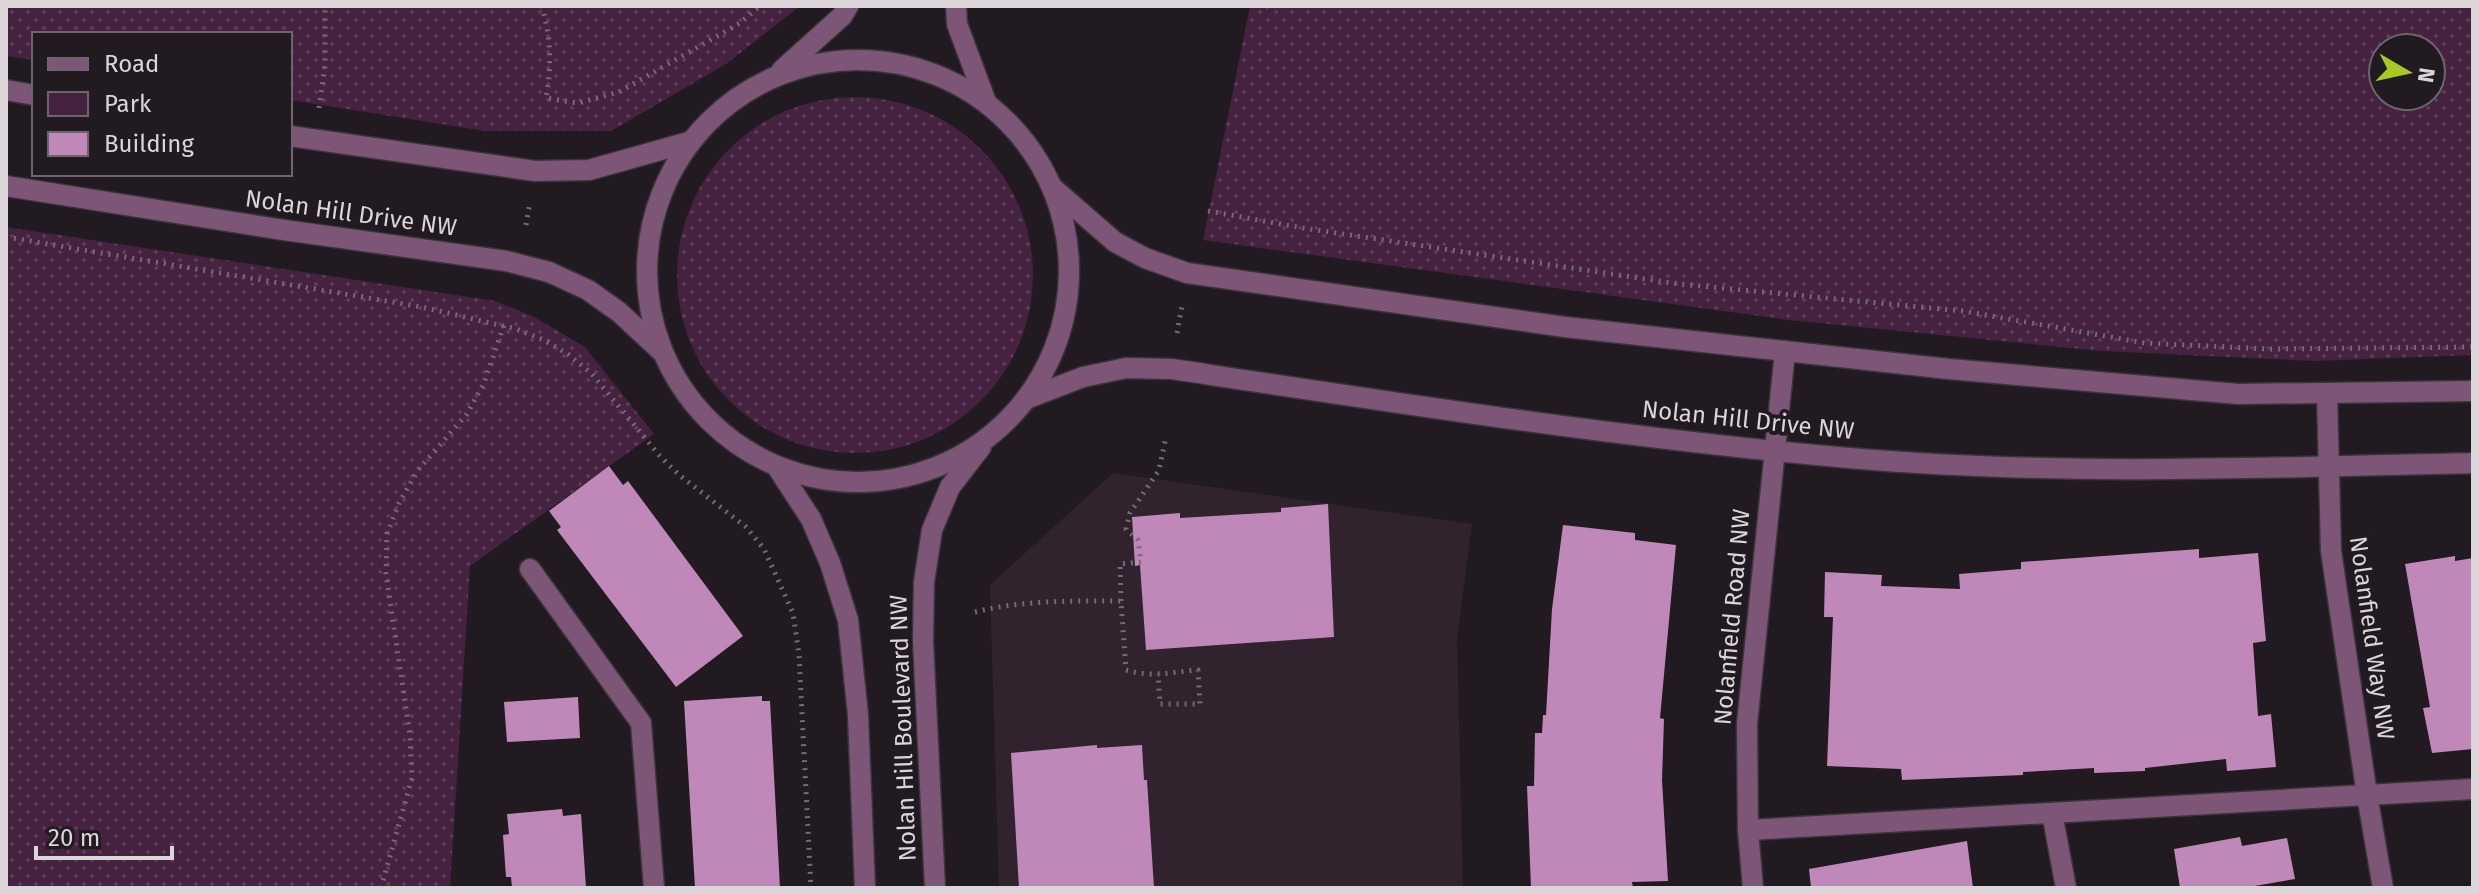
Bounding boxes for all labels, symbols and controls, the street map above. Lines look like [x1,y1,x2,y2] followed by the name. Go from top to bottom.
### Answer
[32,32,292,176] legend
[2367,32,2447,112] north arrow
[104,50,159,78] text: Road
[2412,66,2441,84] text: N
[104,90,152,118] text: Park
[104,130,194,158] text: Building
[244,184,459,242] street label: Nolan Hill Drive NW
[1641,395,1856,445] street label: Nolan Hill Drive NW
[1709,508,1755,726] street label: Nolanfield Road NW
[2344,534,2400,742] street label: Nolanfield Way NW
[884,594,922,862] street label: Nolan Hill Boulevard NW
[36,810,172,860] scale bar
[48,824,100,852] text: 20 m

